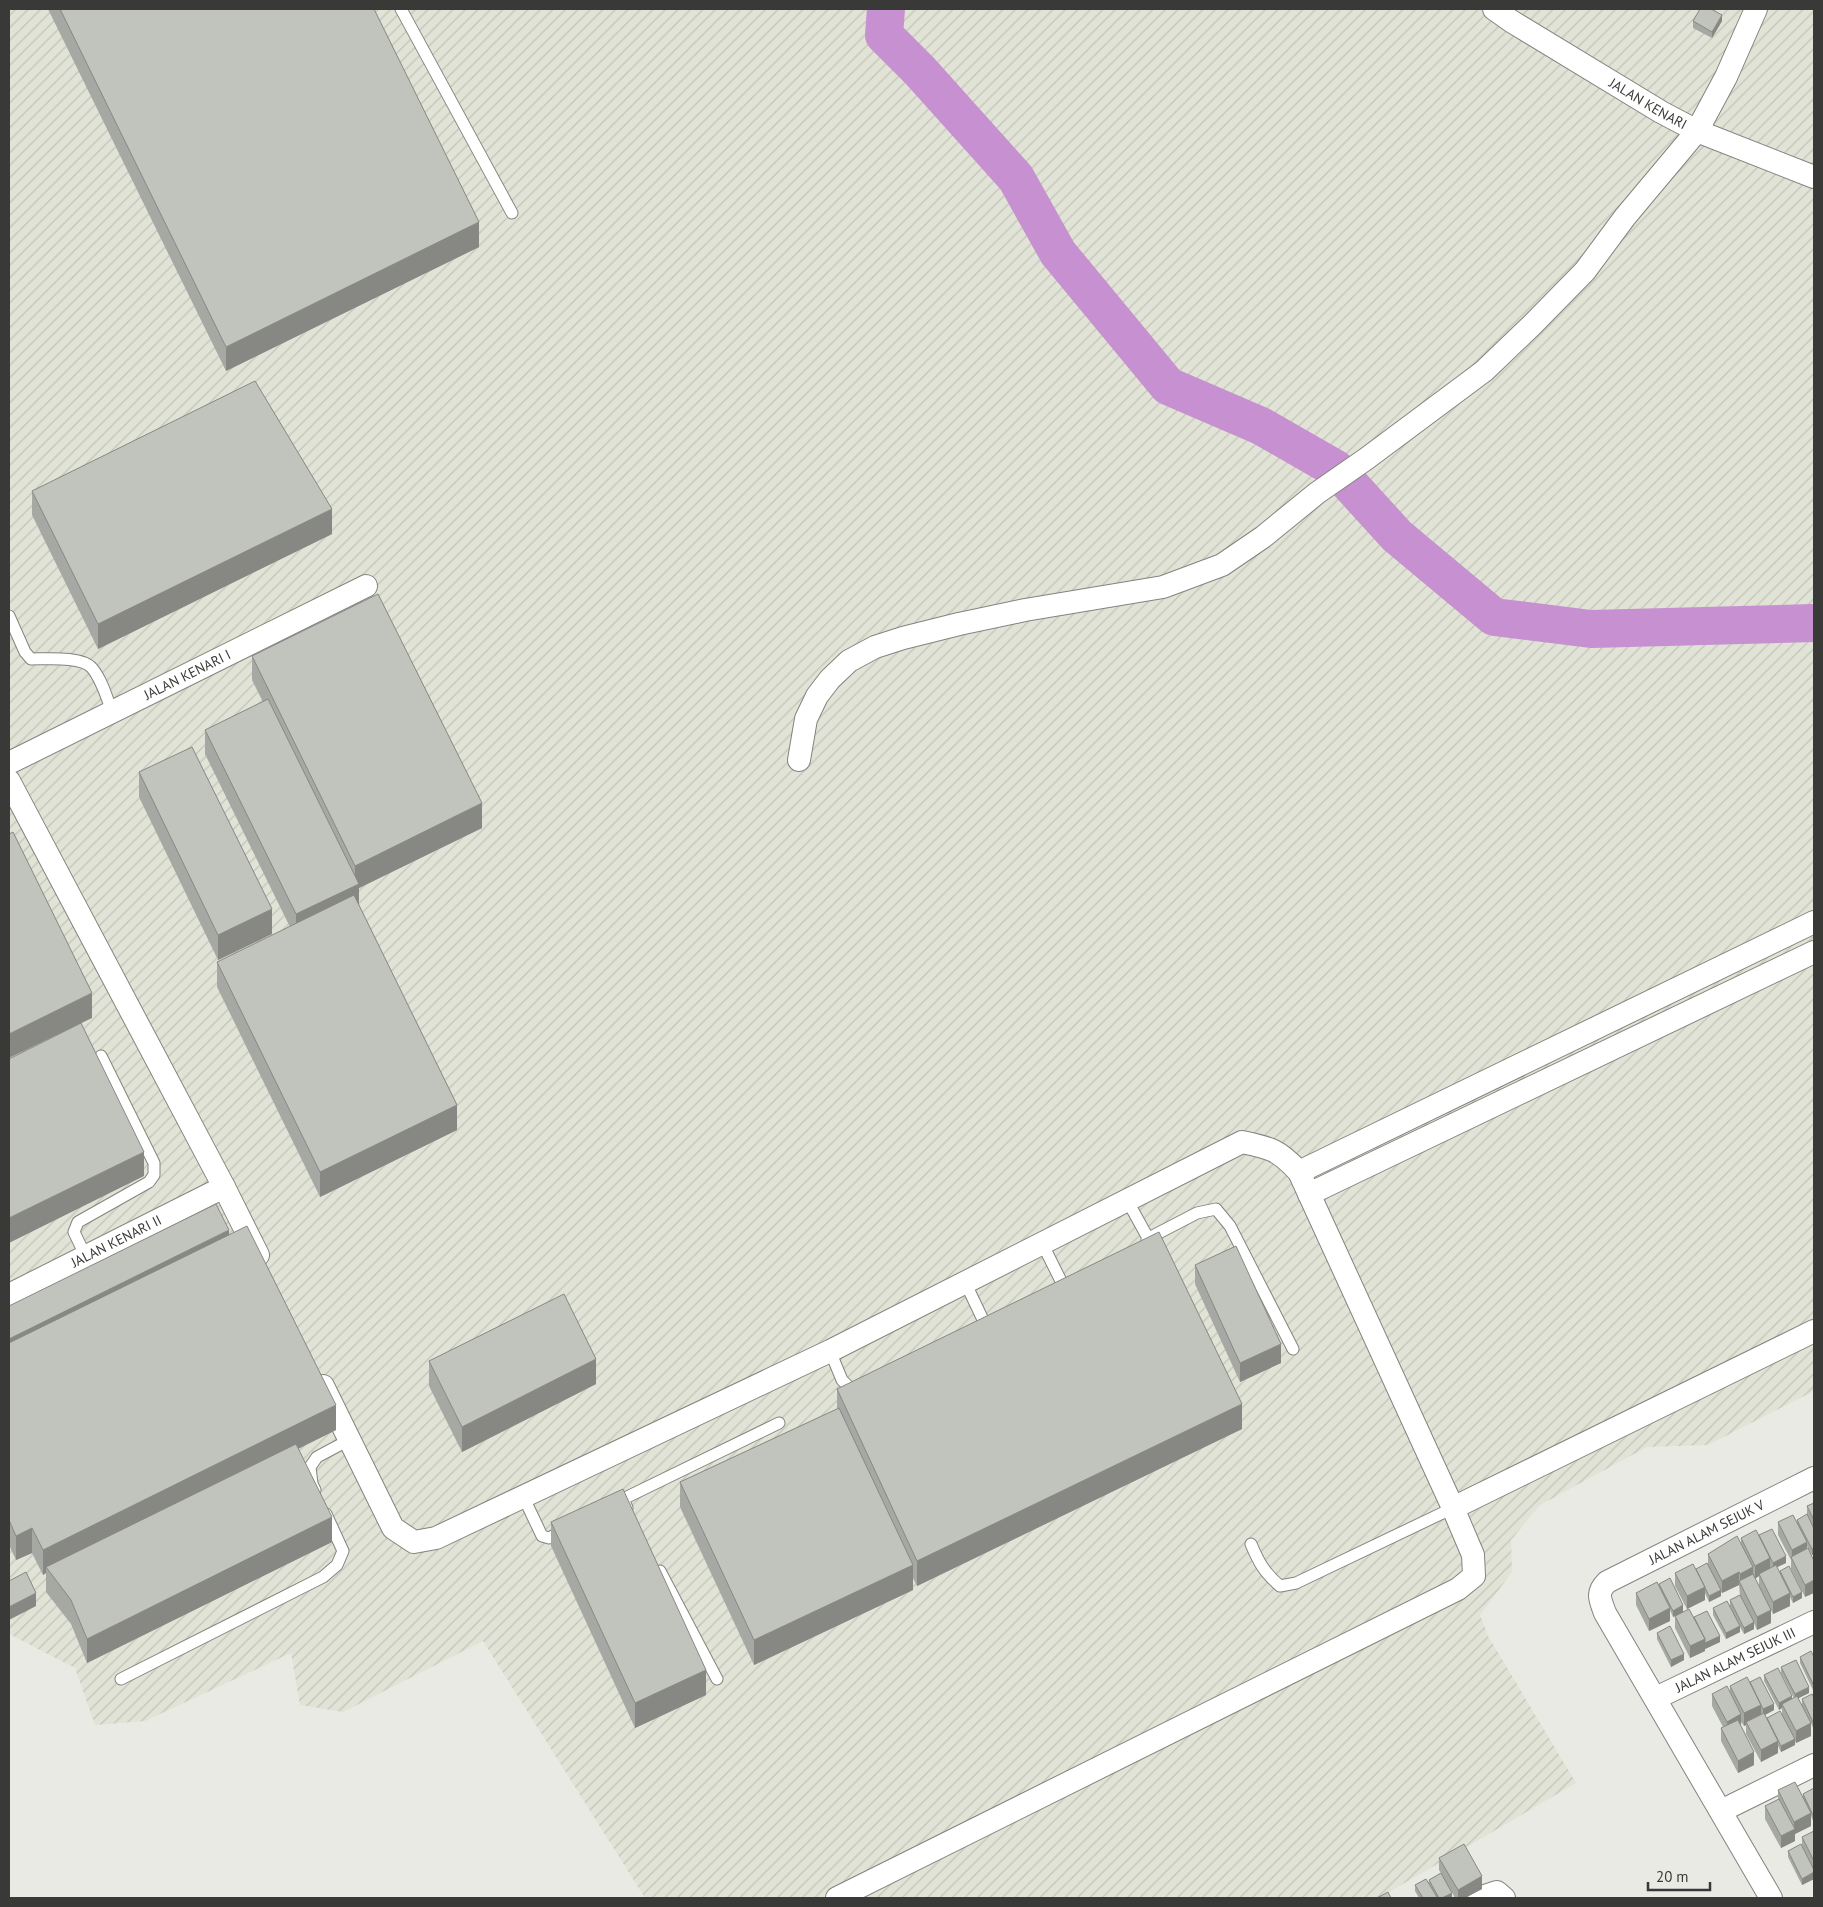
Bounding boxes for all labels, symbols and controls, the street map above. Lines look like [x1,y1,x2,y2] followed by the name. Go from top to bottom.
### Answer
[1605,73,1690,133] street label: JALAN KENARI
[140,645,234,704] street label: JALAN KENARI I
[67,1211,165,1272] street label: JALAN KENARI II
[1645,1496,1767,1569] street label: JALAN ALAM SEJUK V
[1671,1623,1798,1697] street label: JALAN ALAM SEJUK III
[1648,1860,1710,1892] scale bar
[1656,1867,1689,1886] text: 20 m

